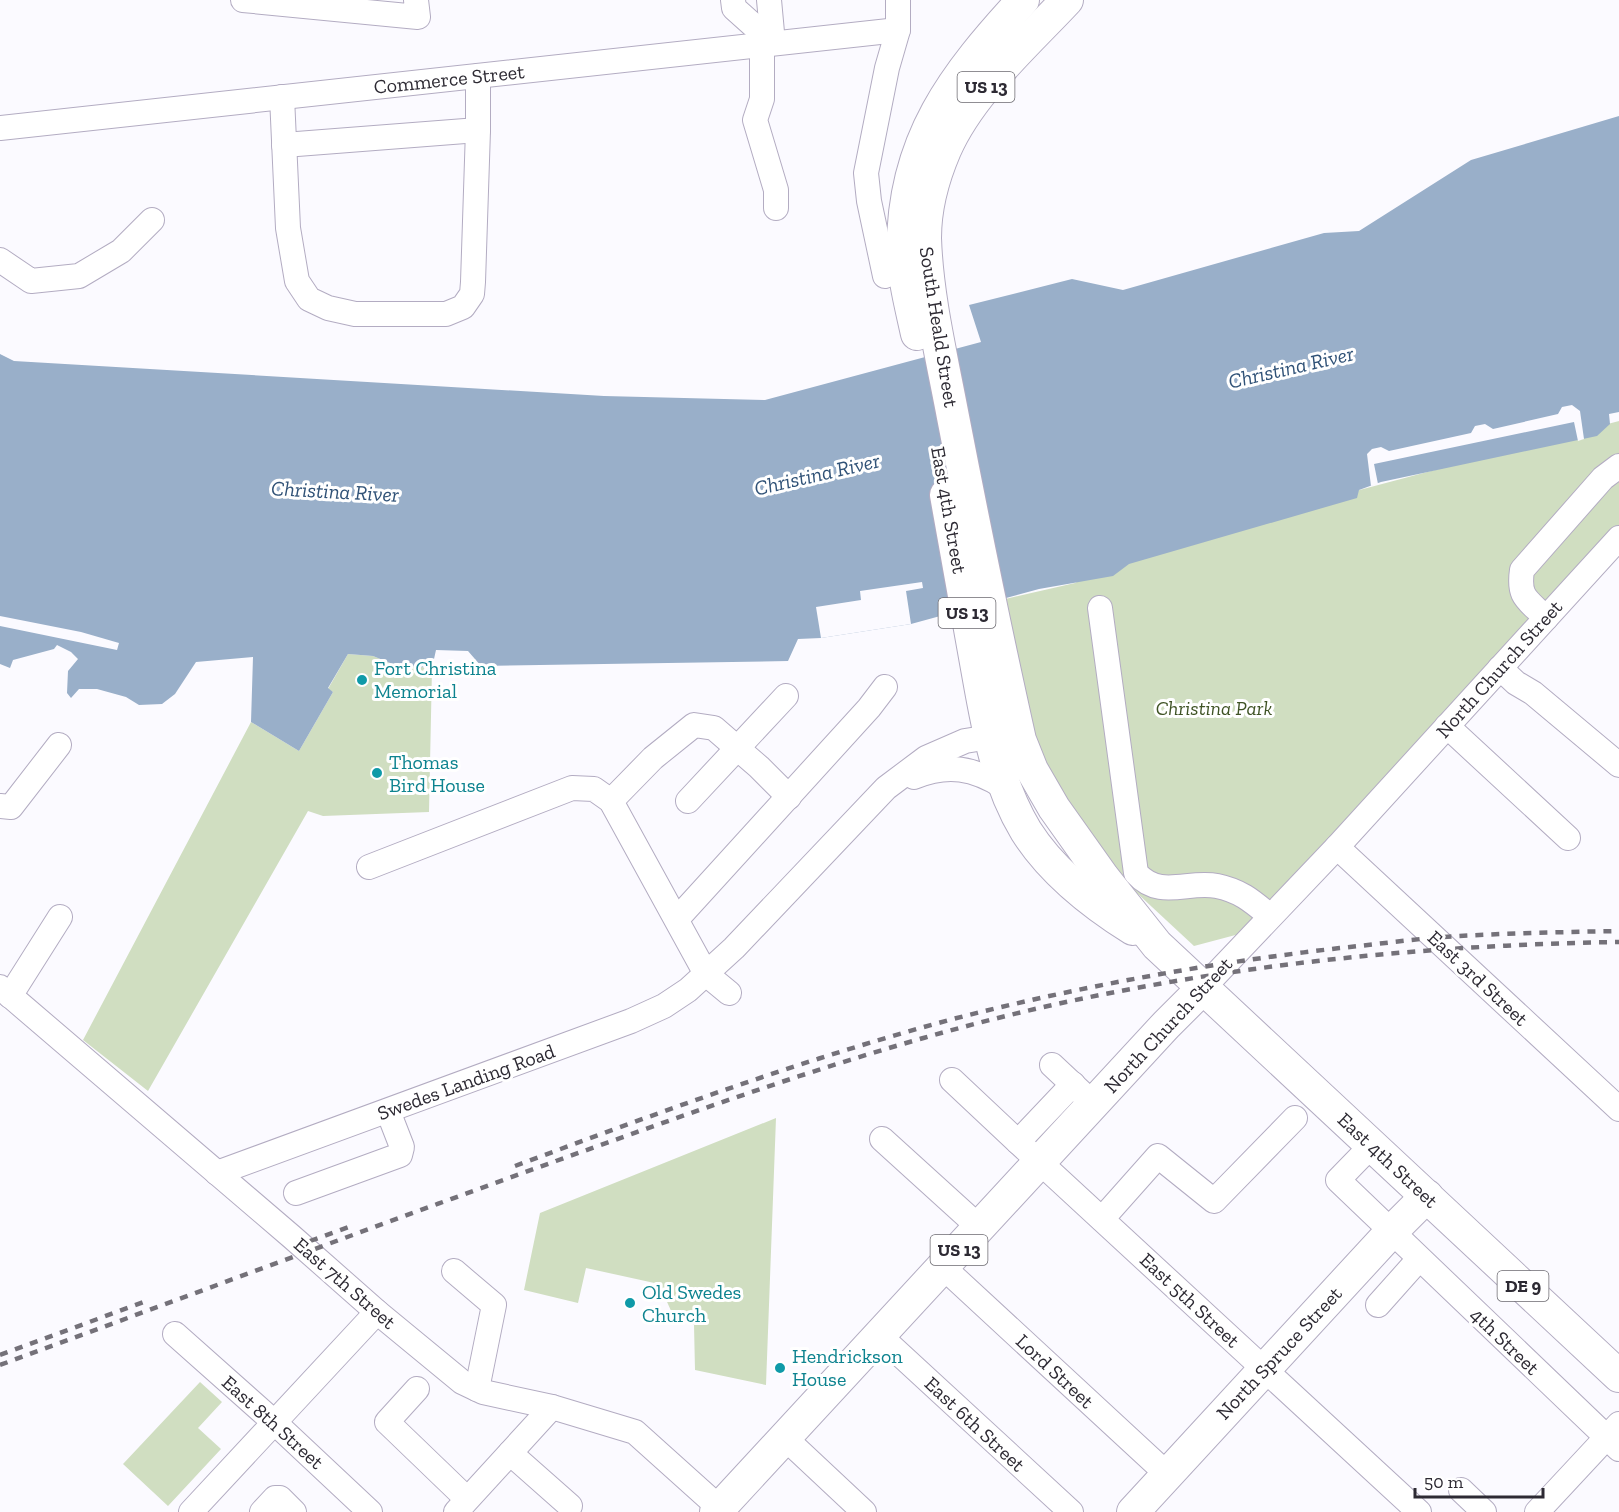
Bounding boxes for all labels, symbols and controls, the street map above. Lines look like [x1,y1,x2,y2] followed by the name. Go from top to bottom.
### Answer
[372,59,526,99] street label: Commerce Street
[958,72,1014,102] road number: US 13
[914,245,964,410] street label: South Heald Street
[1226,340,1357,394] water label: Christina River
[926,445,972,576] street label: East 4th Street
[752,447,883,501] water label: Christina River
[270,475,400,507] water label: Christina River
[1431,595,1568,743] street label: North Church Street
[938,598,996,628] road number: US 13
[374,656,497,703] place label: Fort Christina Memorial
[355,673,369,687] marker: Fort Christina Memorial
[1156,696,1272,720] park label: Christina Park
[389,750,485,797] place label: Thomas Bird House
[370,766,384,780] marker: Thomas Bird House
[1423,925,1534,1031] street label: East 3rd Street
[1099,952,1238,1098] street label: North Church Street
[374,1039,558,1125] street label: Swedes Landing Road
[1333,1107,1444,1213] street label: East 4th Street
[289,1232,401,1334] street label: East 7th Street
[930,1235,988,1265] road number: US 13
[1135,1248,1245,1353] street label: East 5th Street
[1498,1271,1549,1301] road number: DE 9
[642,1280,741,1327] place label: Old Swedes Church
[1211,1281,1347,1424] street label: North Spruce Street
[623,1296,637,1310] marker: Old Swedes Church
[1466,1302,1545,1380] street label: 4th Street
[1011,1329,1099,1414] street label: Lord Street
[792,1344,903,1391] place label: Hendrickson House
[773,1361,787,1375] marker: Hendrickson House
[217,1370,329,1474] street label: East 8th Street
[920,1371,1031,1477] street label: East 6th Street
[1415,1461,1542,1499] scale bar
[1424,1471,1464,1493] text: 50 m

